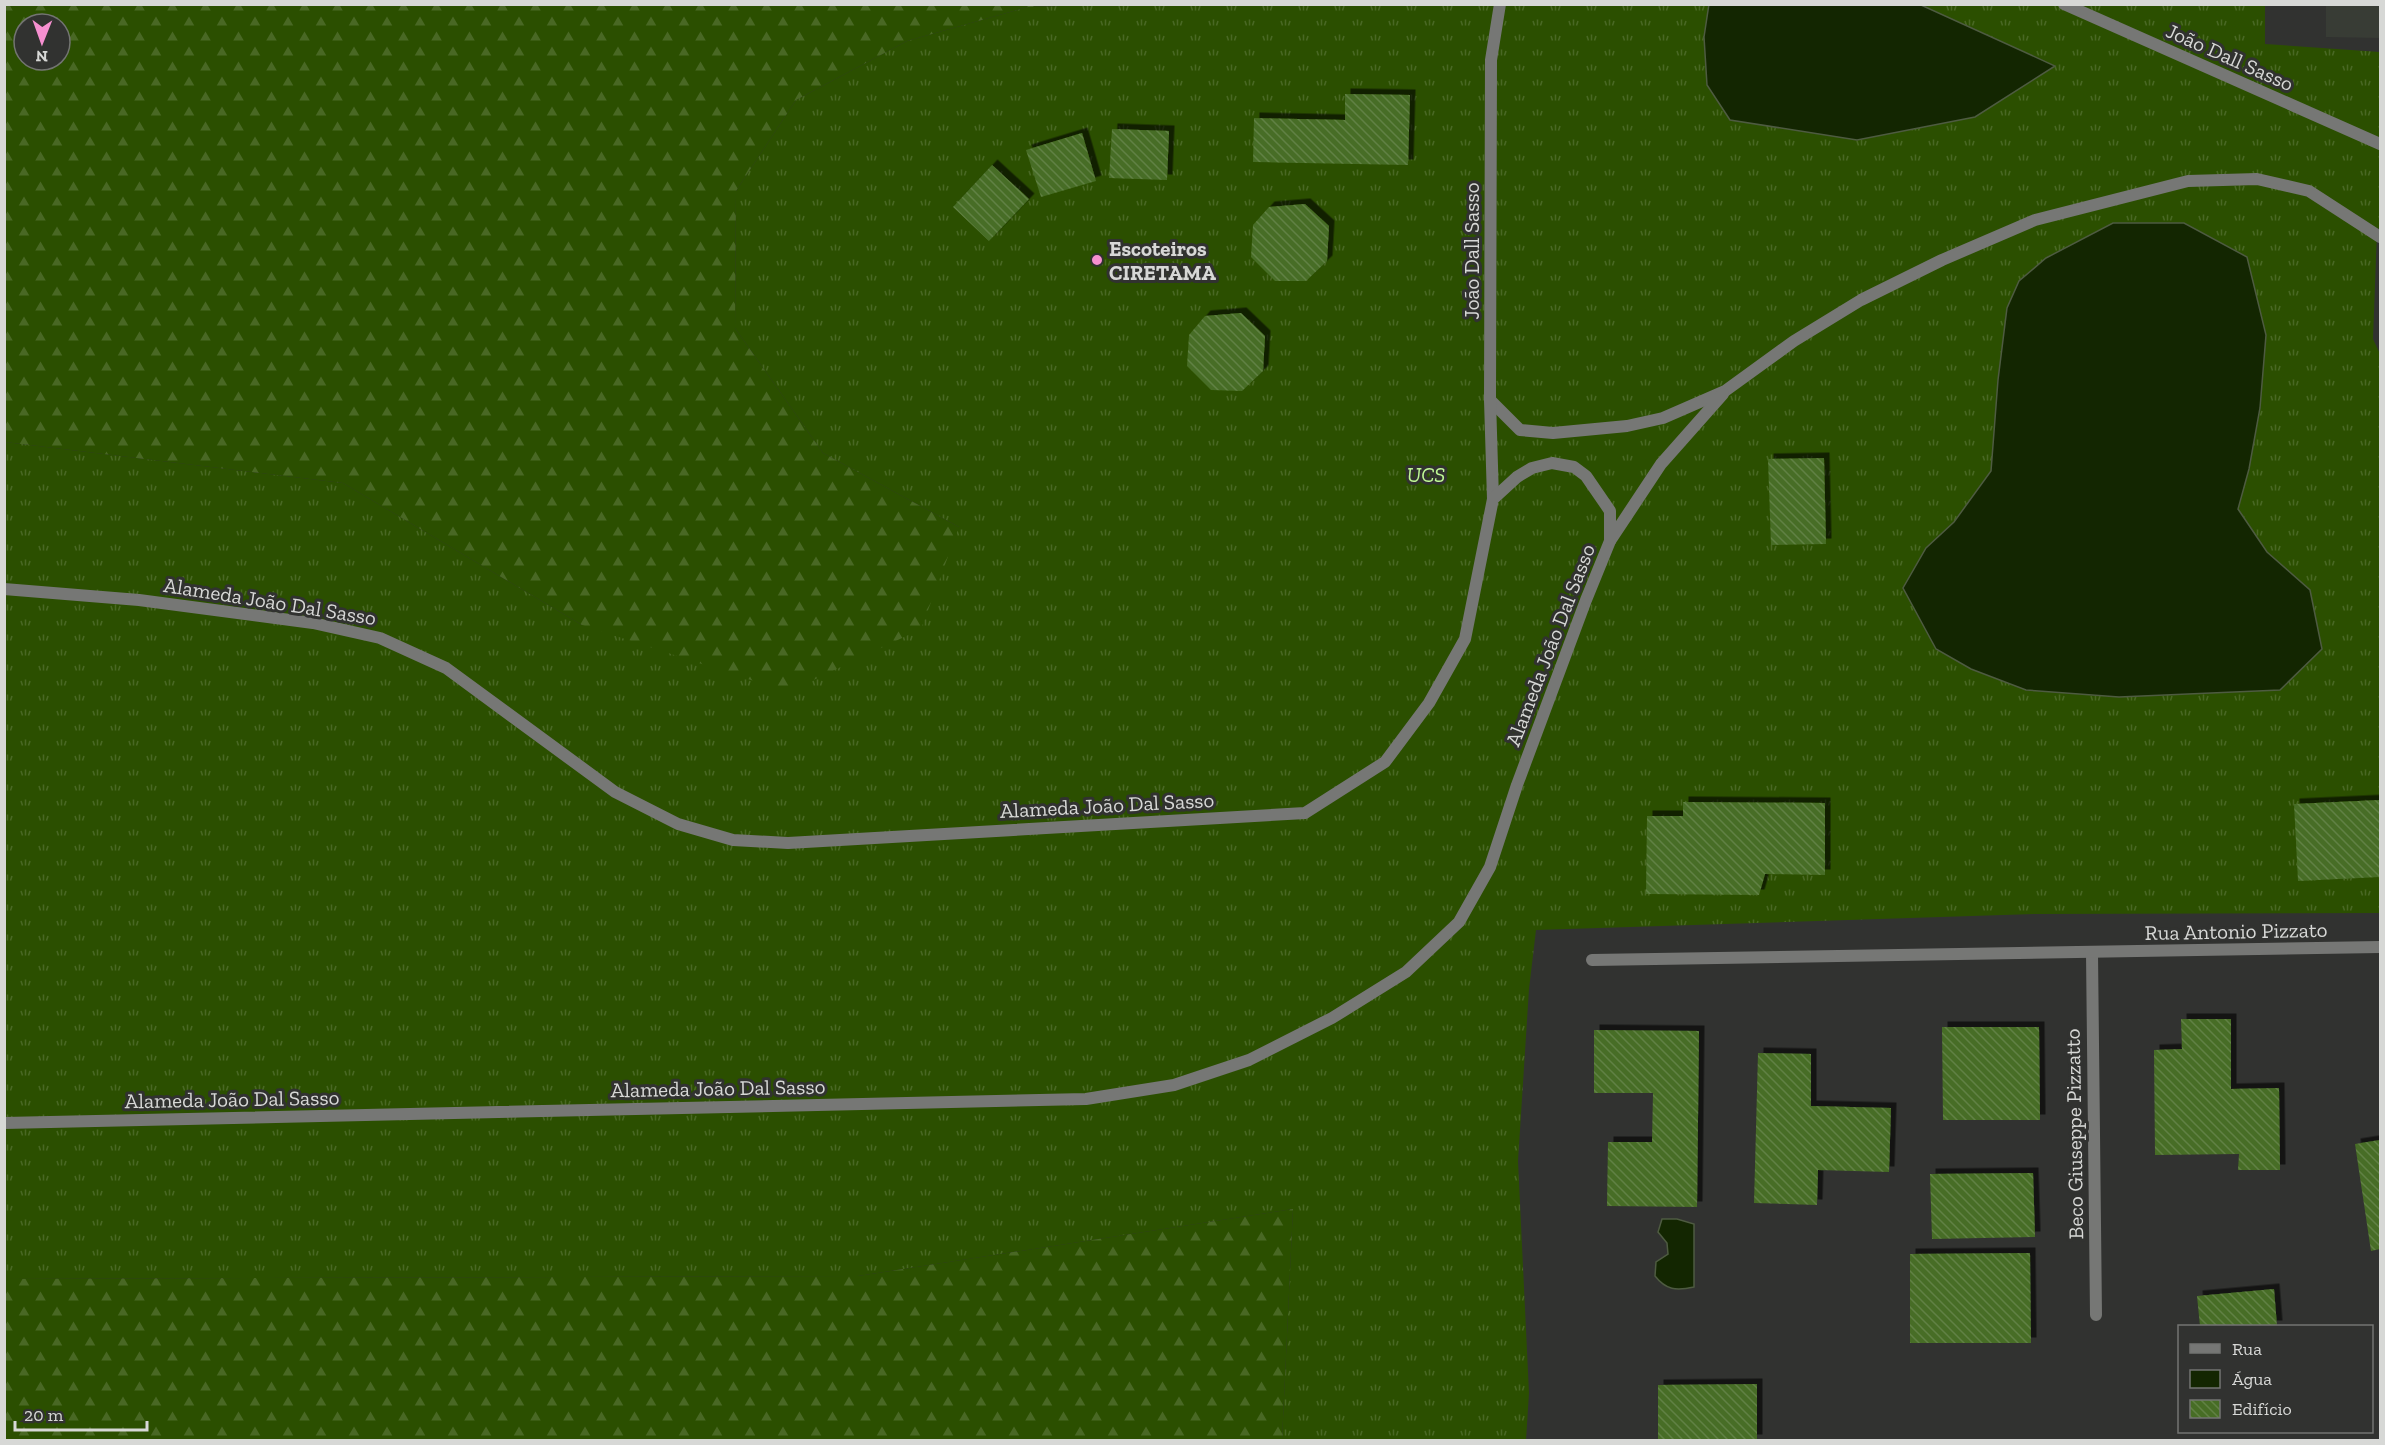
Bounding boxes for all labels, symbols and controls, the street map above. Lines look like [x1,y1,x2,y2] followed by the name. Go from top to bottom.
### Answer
[12,12,72,72] north arrow
[2162,18,2298,96] street label: João Dall Sasso
[35,47,48,66] text: N
[1459,183,1484,319] street label: João Dall Sasso
[1109,236,1216,285] place label: Escoteiros CIRETAMA
[1090,253,1104,267] marker: Escoteiros CIRETAMA
[1407,462,1445,487] park label: UCS
[1500,540,1600,750] street label: Alameda João Dal Sasso
[162,572,378,630] street label: Alameda João Dal Sasso
[999,787,1215,823] street label: Alameda João Dal Sasso
[2144,917,2328,945] street label: Rua Antonio Pizzato
[2060,1028,2088,1240] street label: Beco Giuseppe Pizzatto
[611,1074,825,1102] street label: Alameda João Dal Sasso
[125,1085,339,1113] street label: Alameda João Dal Sasso
[2178,1325,2373,1433] legend
[2232,1338,2262,1360] text: Rua
[2232,1368,2272,1390] text: Água
[15,1394,147,1432] scale bar
[2232,1398,2292,1420] text: Edifício
[24,1404,64,1426] text: 20 m

